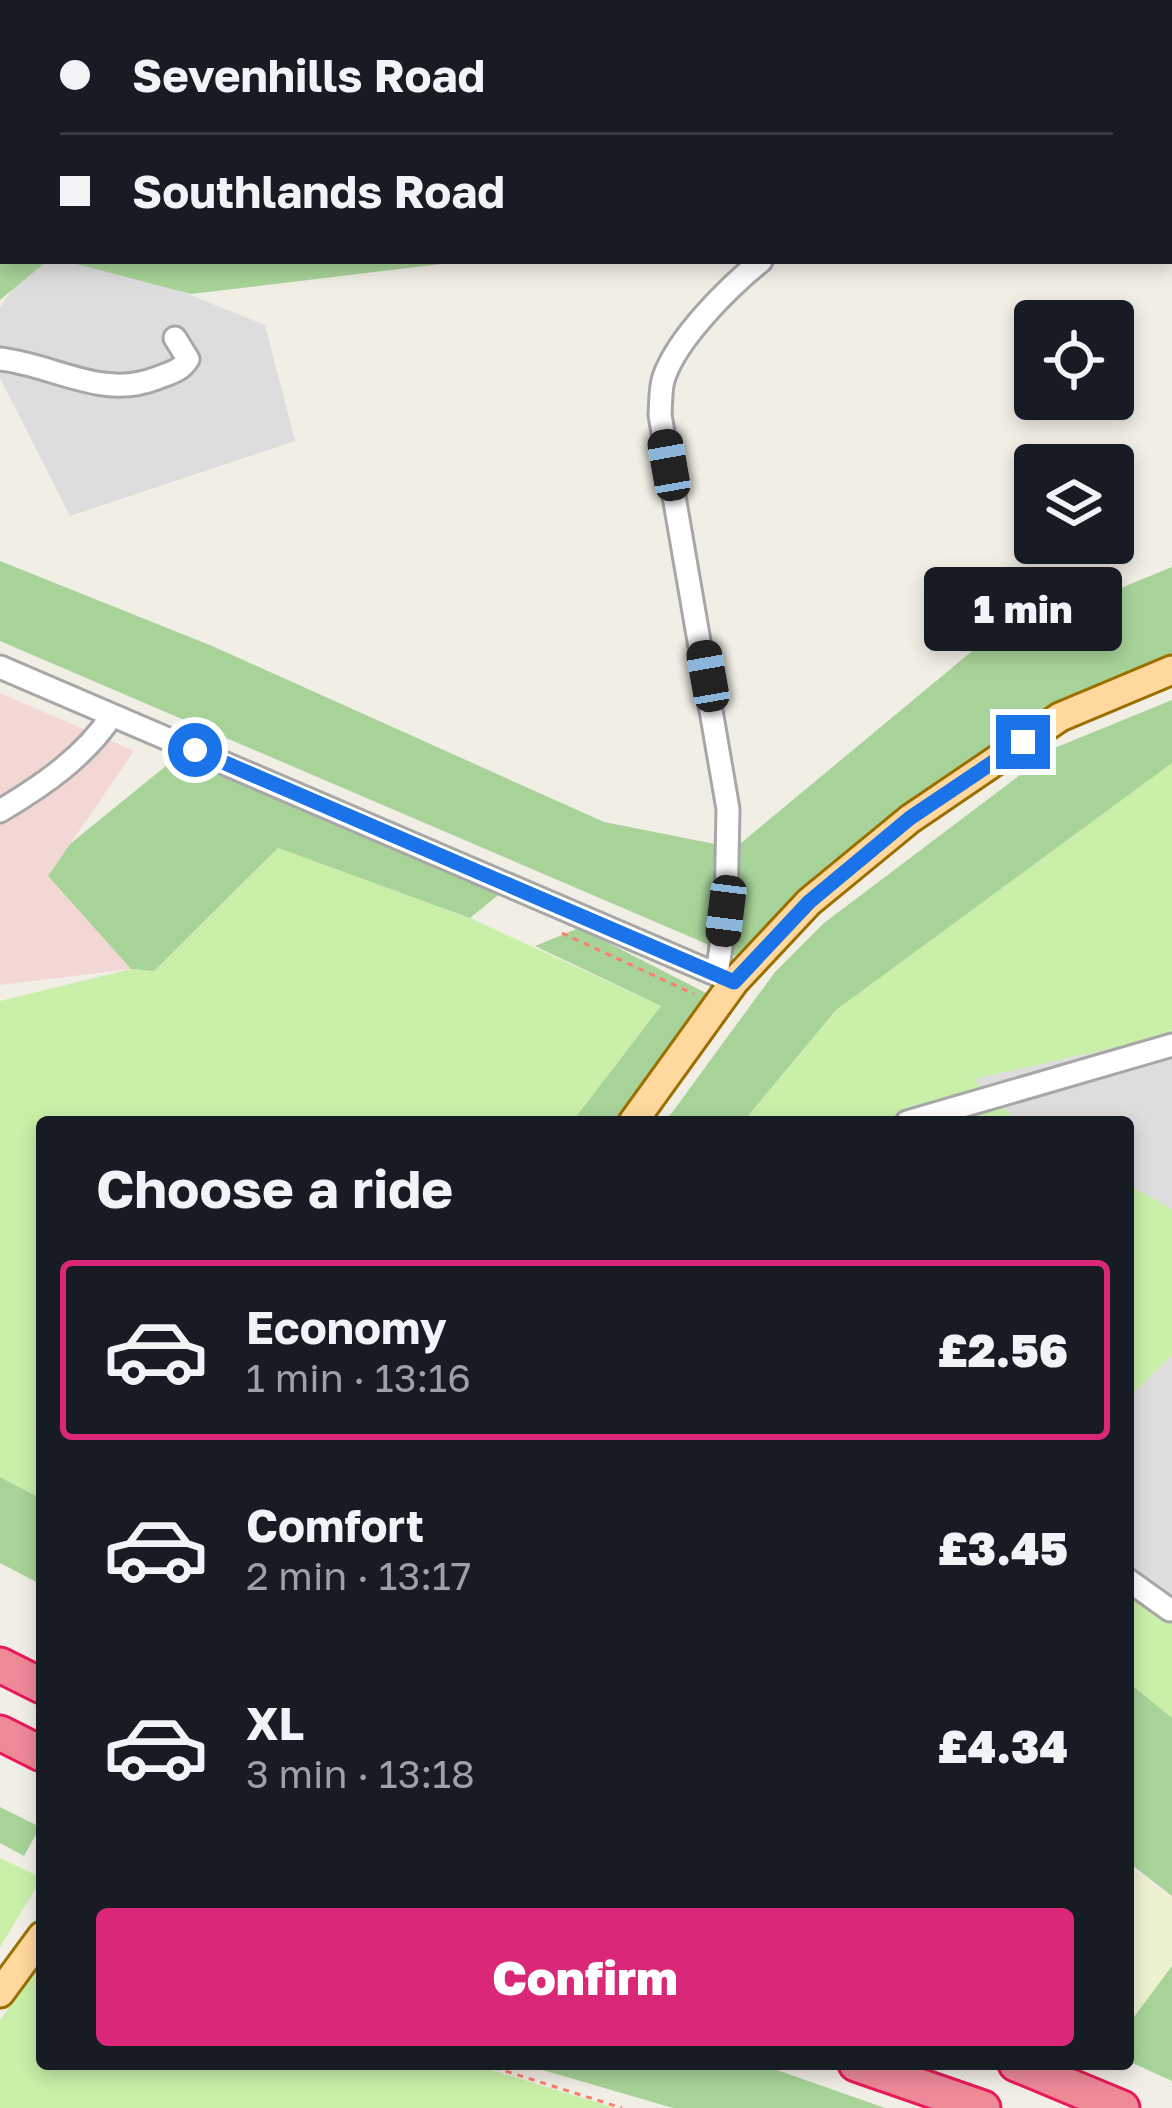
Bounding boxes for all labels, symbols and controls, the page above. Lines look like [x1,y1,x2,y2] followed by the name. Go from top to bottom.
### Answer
[132,48,485,102] text: Sevenhills Road
[132,164,505,218] text: Southlands Road
[1014,300,1134,564] map controls
[1014,300,1134,420] button: locate
[645,426,693,504] car
[1014,444,1134,564] button: layers
[924,568,1122,652] callout: 1 min
[973,585,1073,632] text: 1 min
[684,637,732,715] car
[996,715,1050,769] route end
[168,723,222,777] route start
[704,873,748,949] car
[96,1155,453,1220] text: Choose a ride
[102,1296,210,1404] icon: car
[246,1300,447,1354] text: Economy
[938,1323,1068,1377] text: £2.56
[246,1354,471,1401] text: 1 min · 13:16
[102,1494,210,1602] icon: car
[246,1498,424,1552] text: Comfort
[938,1521,1068,1575] text: £3.45
[246,1552,472,1599] text: 2 min · 13:17
[102,1692,210,1800] icon: car
[246,1696,304,1750] text: XL
[938,1719,1068,1773] text: £4.34
[246,1750,475,1797] text: 3 min · 13:18
[96,1908,1074,2046] button: Confirm

